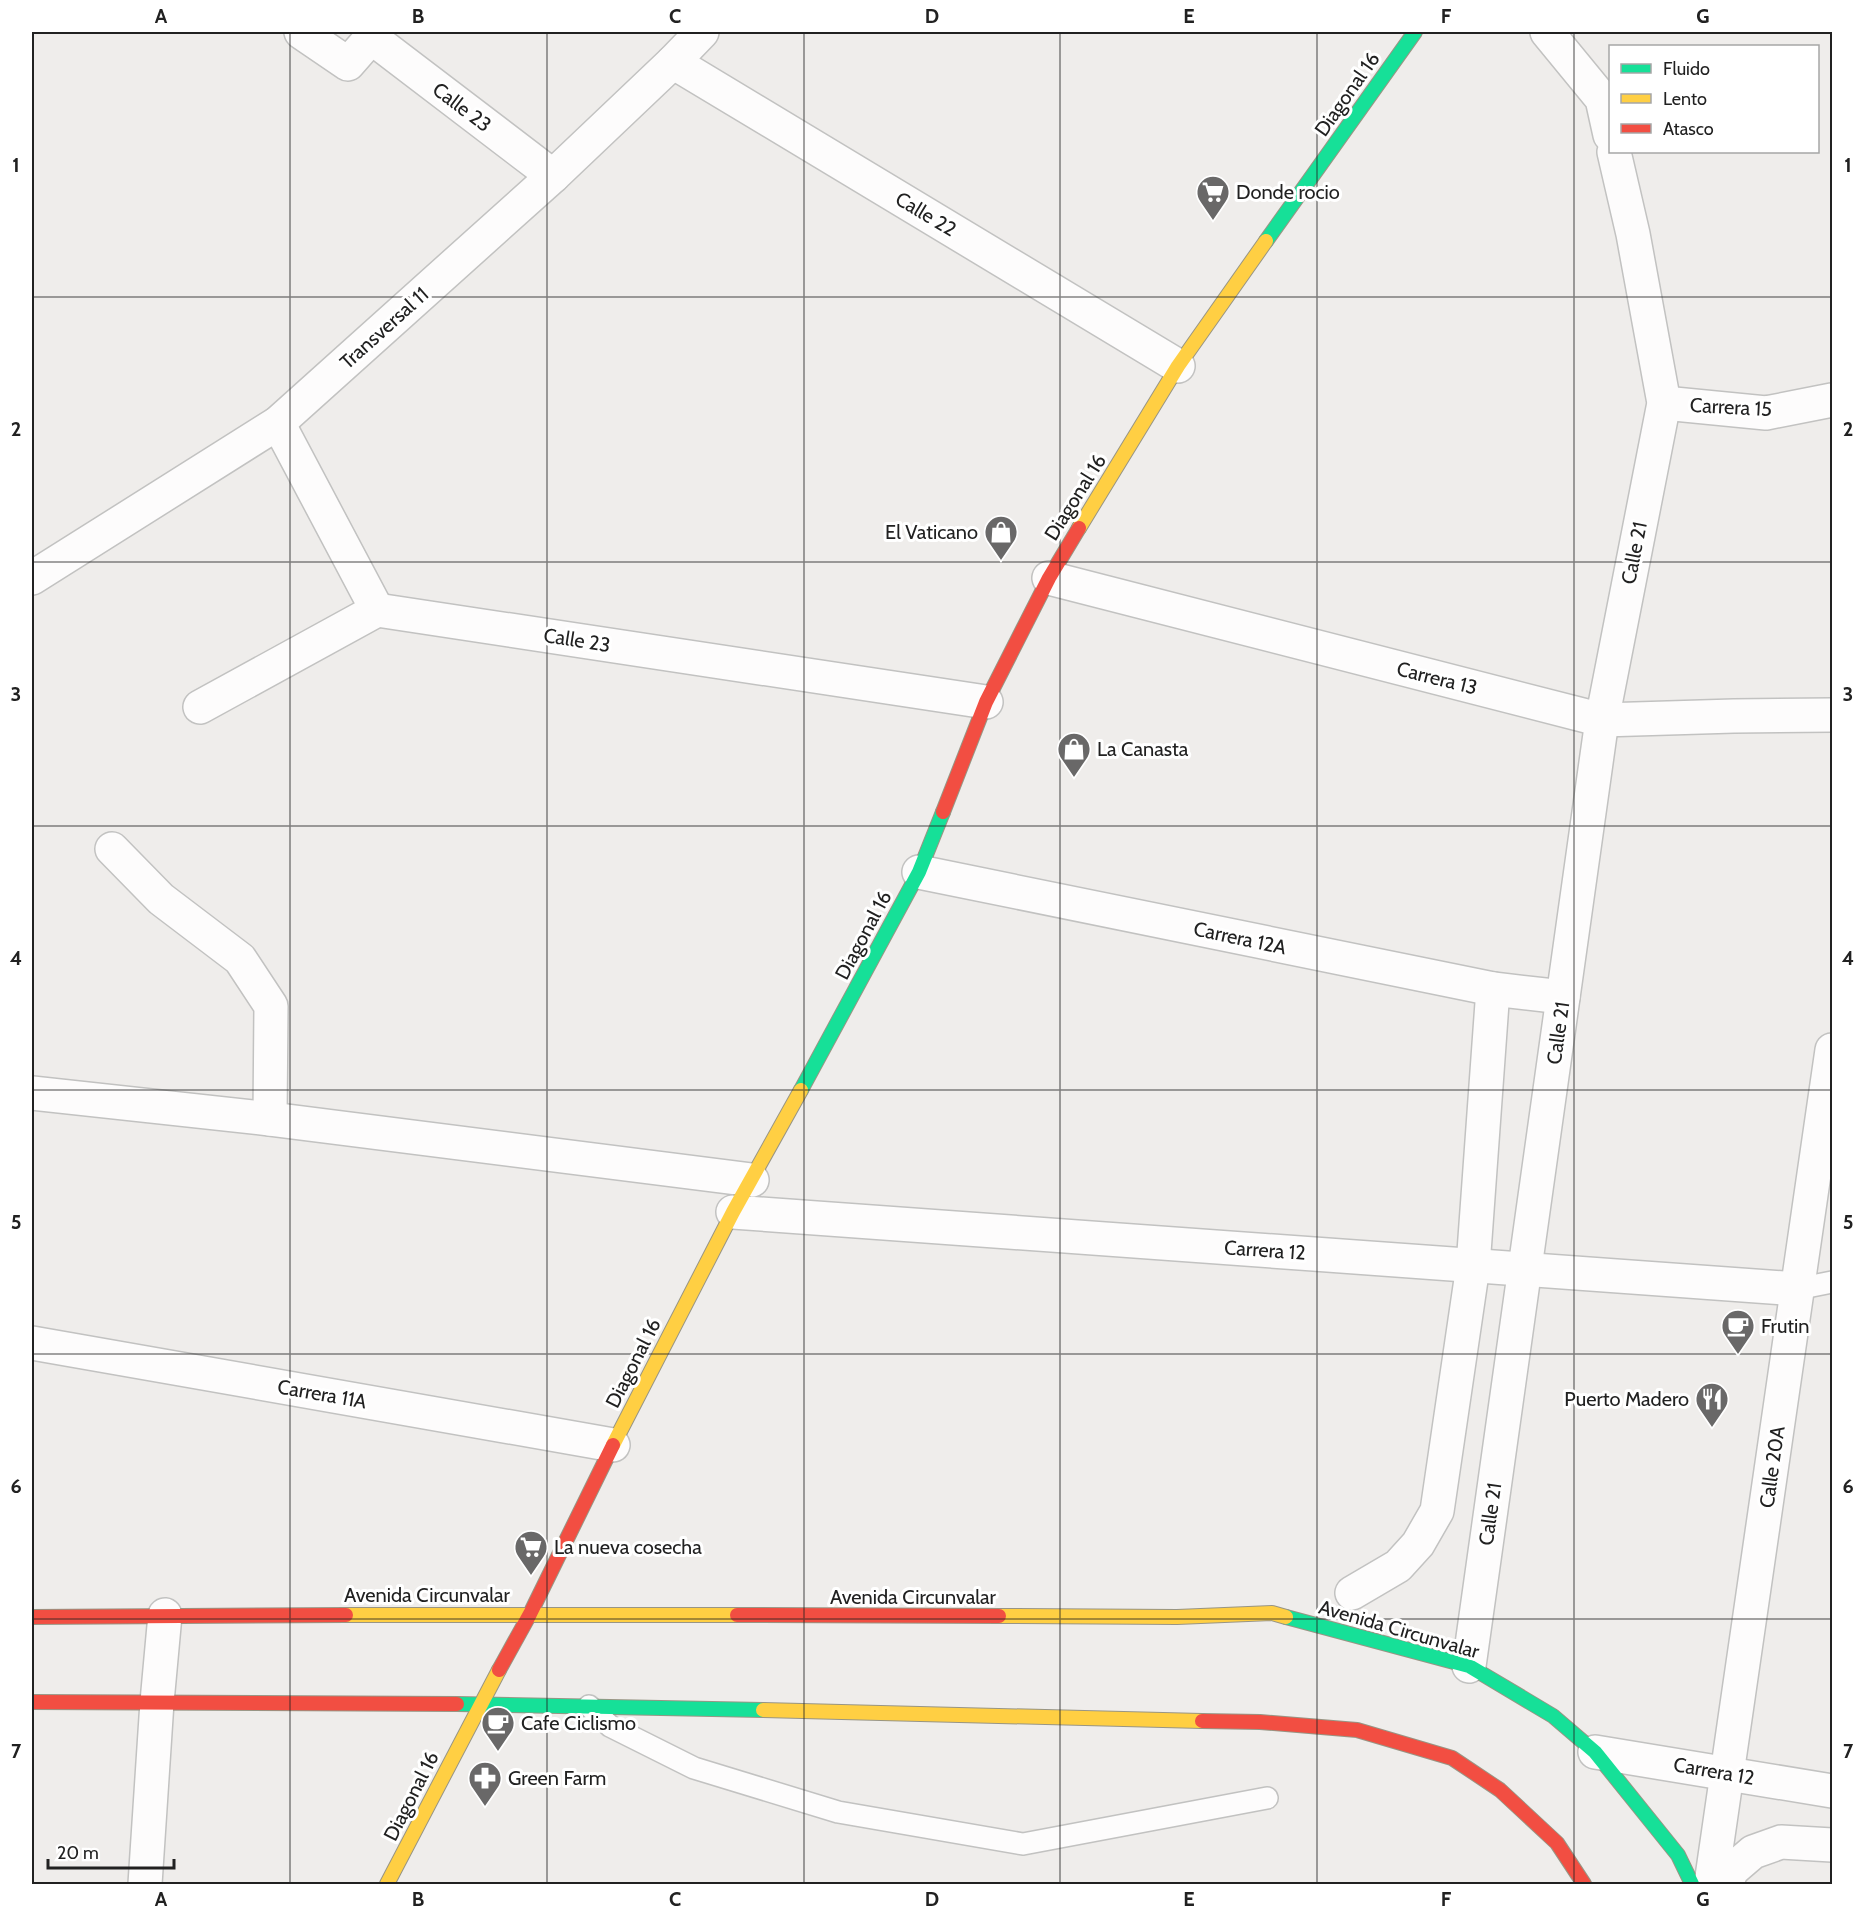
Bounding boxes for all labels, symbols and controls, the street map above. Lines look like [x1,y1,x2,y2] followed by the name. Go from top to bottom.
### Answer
[155,4,168,28] text: A
[412,4,424,28] text: B
[669,4,681,28] text: C
[925,4,939,28] text: D
[1183,4,1195,28] text: E
[1441,4,1452,28] text: F
[1696,4,1710,28] text: G
[1609,45,1819,153] legend
[1309,47,1385,141] street label: Diagonal 16
[1663,58,1710,80] text: Fluido
[428,77,496,137] street label: Calle 23
[1663,88,1707,110] text: Lento
[1663,118,1714,140] text: Atasco
[12,153,20,177] text: 1
[1844,153,1852,177] text: 1
[1195,174,1231,221] supermarket icon: Donde rocio
[1236,180,1340,204] place label: Donde rocio
[891,186,961,242] street label: Calle 22
[335,282,433,374] street label: Transversal 11
[1689,393,1773,421] street label: Carrera 15
[11,417,21,441] text: 2
[1843,417,1853,441] text: 2
[1039,449,1111,545] street label: Diagonal 16
[983,514,1019,561] shop icon: El Vaticano
[885,520,978,544] place label: El Vaticano
[1616,520,1652,586] street label: Calle 21
[542,623,612,657] street label: Calle 23
[1394,656,1480,700] street label: Carrera 13
[11,682,21,706] text: 3
[1843,682,1853,706] text: 3
[1056,731,1092,778] shop icon: La Canasta
[1097,737,1189,761] place label: La Canasta
[830,887,896,983] street label: Diagonal 16
[1191,916,1289,960] street label: Carrera 12A
[10,946,22,970] text: 4
[1842,946,1854,970] text: 4
[1542,1000,1574,1066] street label: Calle 21
[11,1210,21,1234] text: 5
[1843,1210,1853,1234] text: 5
[1223,1235,1307,1265] street label: Carrera 12
[1720,1308,1756,1355] cafe icon: Frutin
[600,1314,666,1412] street label: Diagonal 16
[1761,1314,1810,1338] place label: Frutin
[276,1374,369,1414] street label: Carrera 11A
[1694,1381,1730,1428] restaurant icon: Puerto Madero
[1564,1387,1689,1411] place label: Puerto Madero
[1754,1424,1790,1510] street label: Calle 20A
[10,1474,22,1498] text: 6
[1842,1474,1854,1498] text: 6
[1474,1481,1506,1547] street label: Calle 21
[513,1529,549,1576] supermarket icon: La nueva cosecha
[554,1535,702,1559] place label: La nueva cosecha
[344,1583,511,1607] street label: Avenida Circunvalar
[830,1585,997,1609] street label: Avenida Circunvalar
[1316,1595,1483,1664] street label: Avenida Circunvalar
[480,1705,516,1752] cafe icon: Cafe Ciclismo
[521,1711,636,1735] place label: Cafe Ciclismo
[11,1739,22,1763] text: 7
[1843,1739,1854,1763] text: 7
[378,1747,444,1845] street label: Diagonal 16
[1672,1752,1756,1790] street label: Carrera 12
[467,1760,503,1807] pharmacy icon: Green Farm
[508,1766,606,1790] place label: Green Farm
[48,1832,174,1870] scale bar
[57,1842,99,1864] text: 20 m
[155,1887,168,1911] text: A
[412,1887,424,1911] text: B
[669,1887,681,1911] text: C
[925,1887,939,1911] text: D
[1183,1887,1195,1911] text: E
[1441,1887,1452,1911] text: F
[1696,1887,1710,1911] text: G

